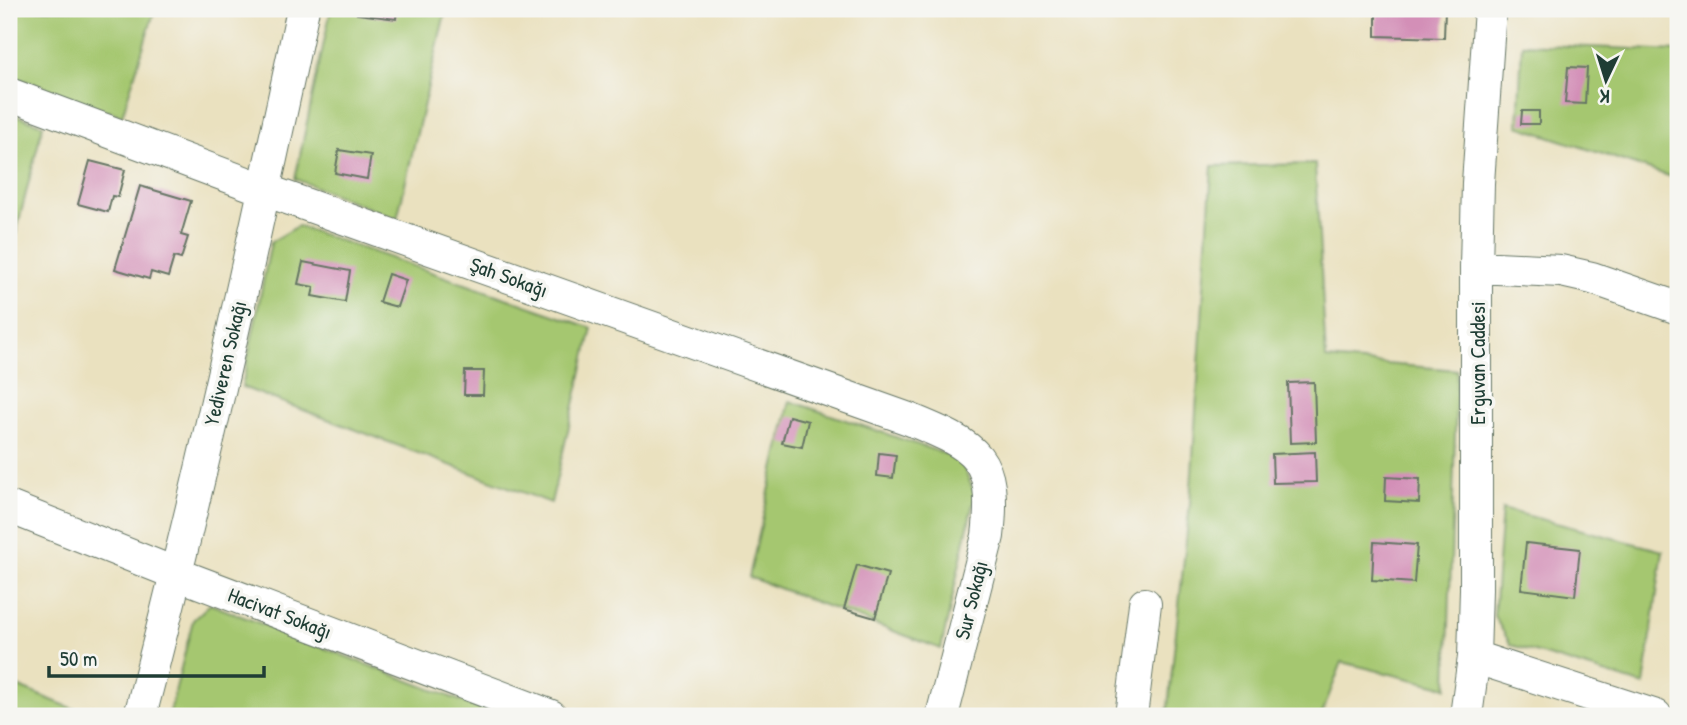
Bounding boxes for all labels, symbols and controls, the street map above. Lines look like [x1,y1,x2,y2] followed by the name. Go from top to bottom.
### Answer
[1572,46,1642,116] north arrow
[1599,84,1611,110] text: K
[466,250,552,304] street label: Şah Sokağı
[197,298,253,428] street label: Yediveren Sokağı
[1463,301,1492,425] street label: Erguvan Caddesi
[947,558,995,642] street label: Sur Sokağı
[224,580,336,646] street label: Hacivat Sokağı
[49,634,264,678] scale bar
[60,644,97,673] text: 50 m

